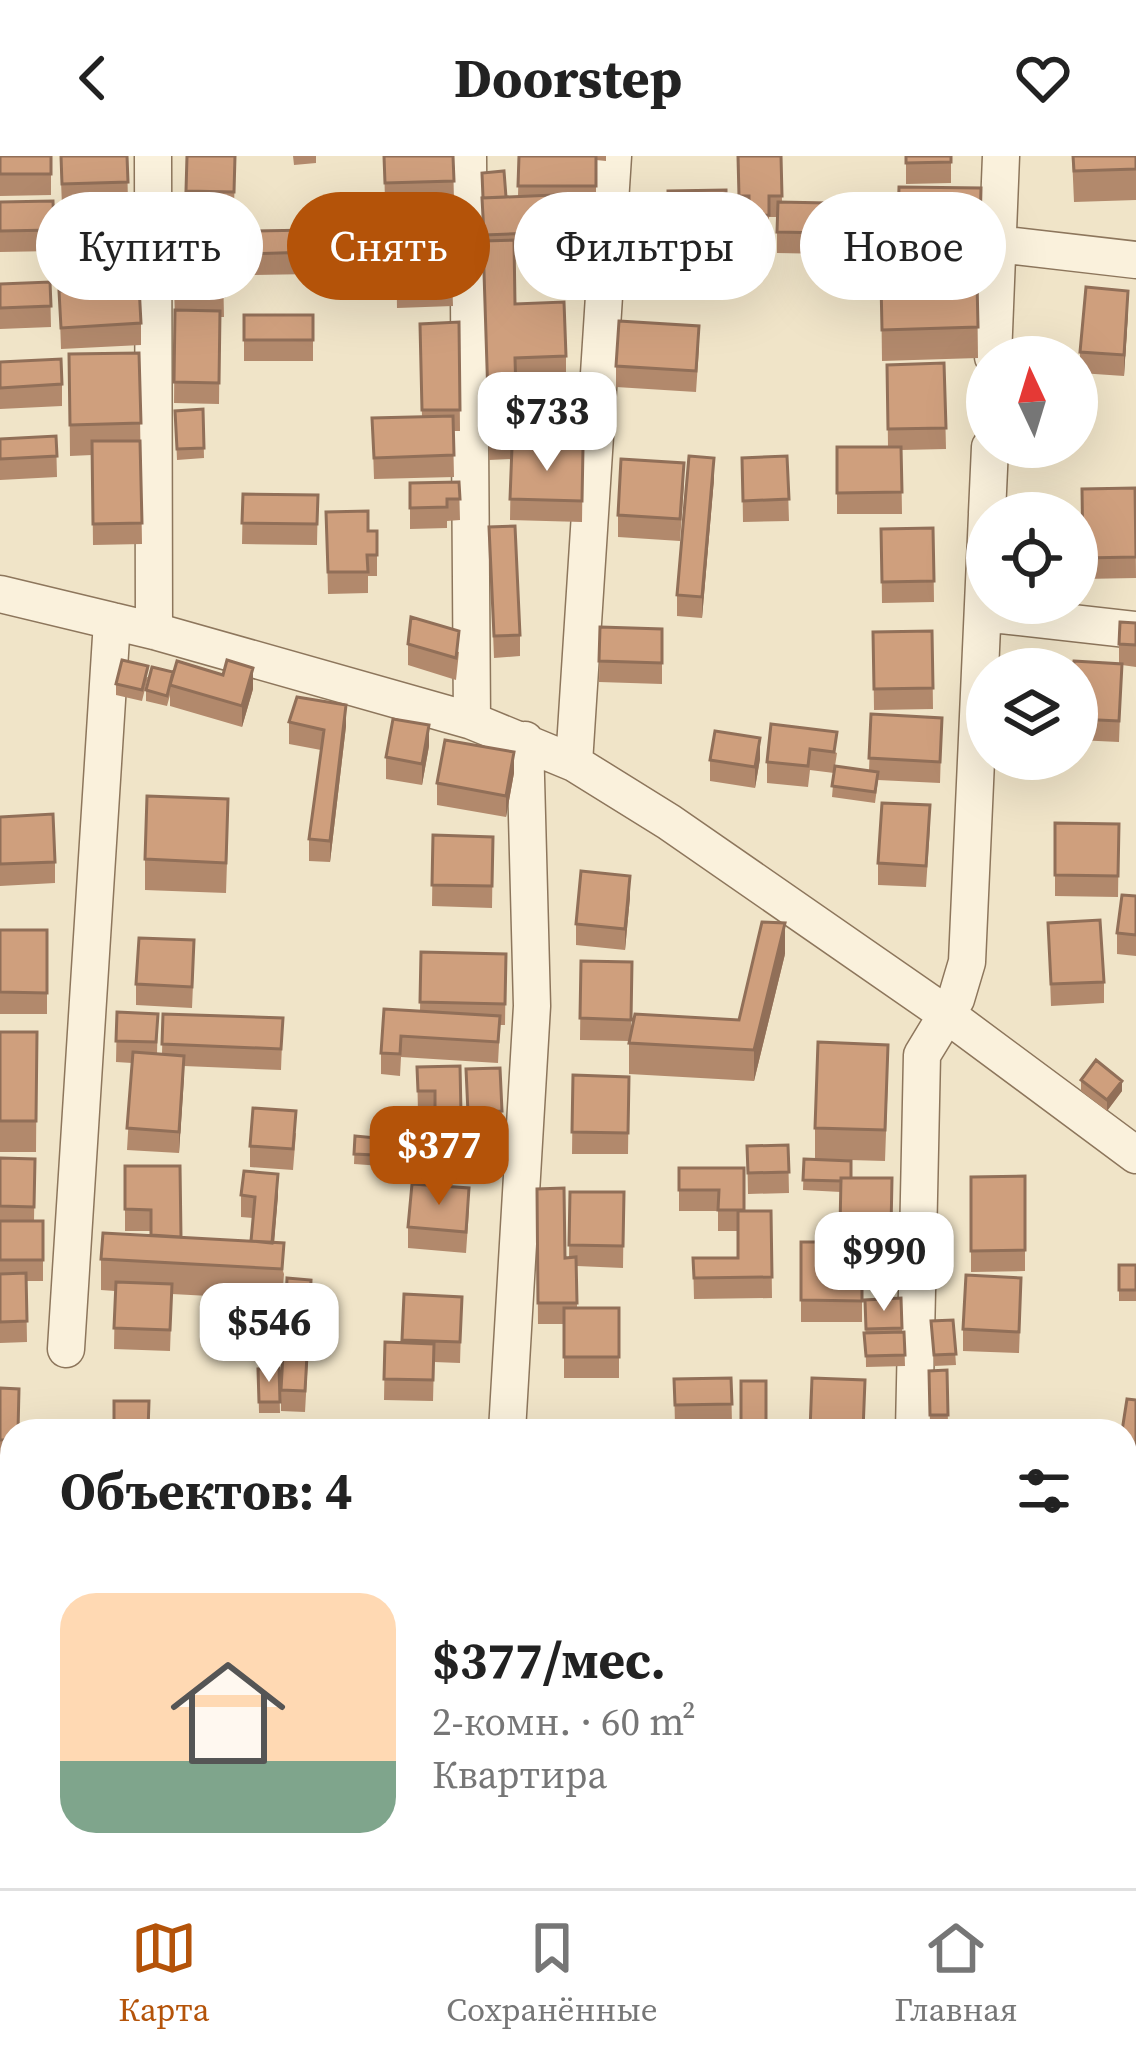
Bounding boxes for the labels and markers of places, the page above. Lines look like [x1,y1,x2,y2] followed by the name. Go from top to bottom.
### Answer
[476,372,618,474] pin: $733
[368,1106,510,1208] pin: $377
[813,1212,955,1314] pin: $990
[198,1283,340,1385] pin: $546

